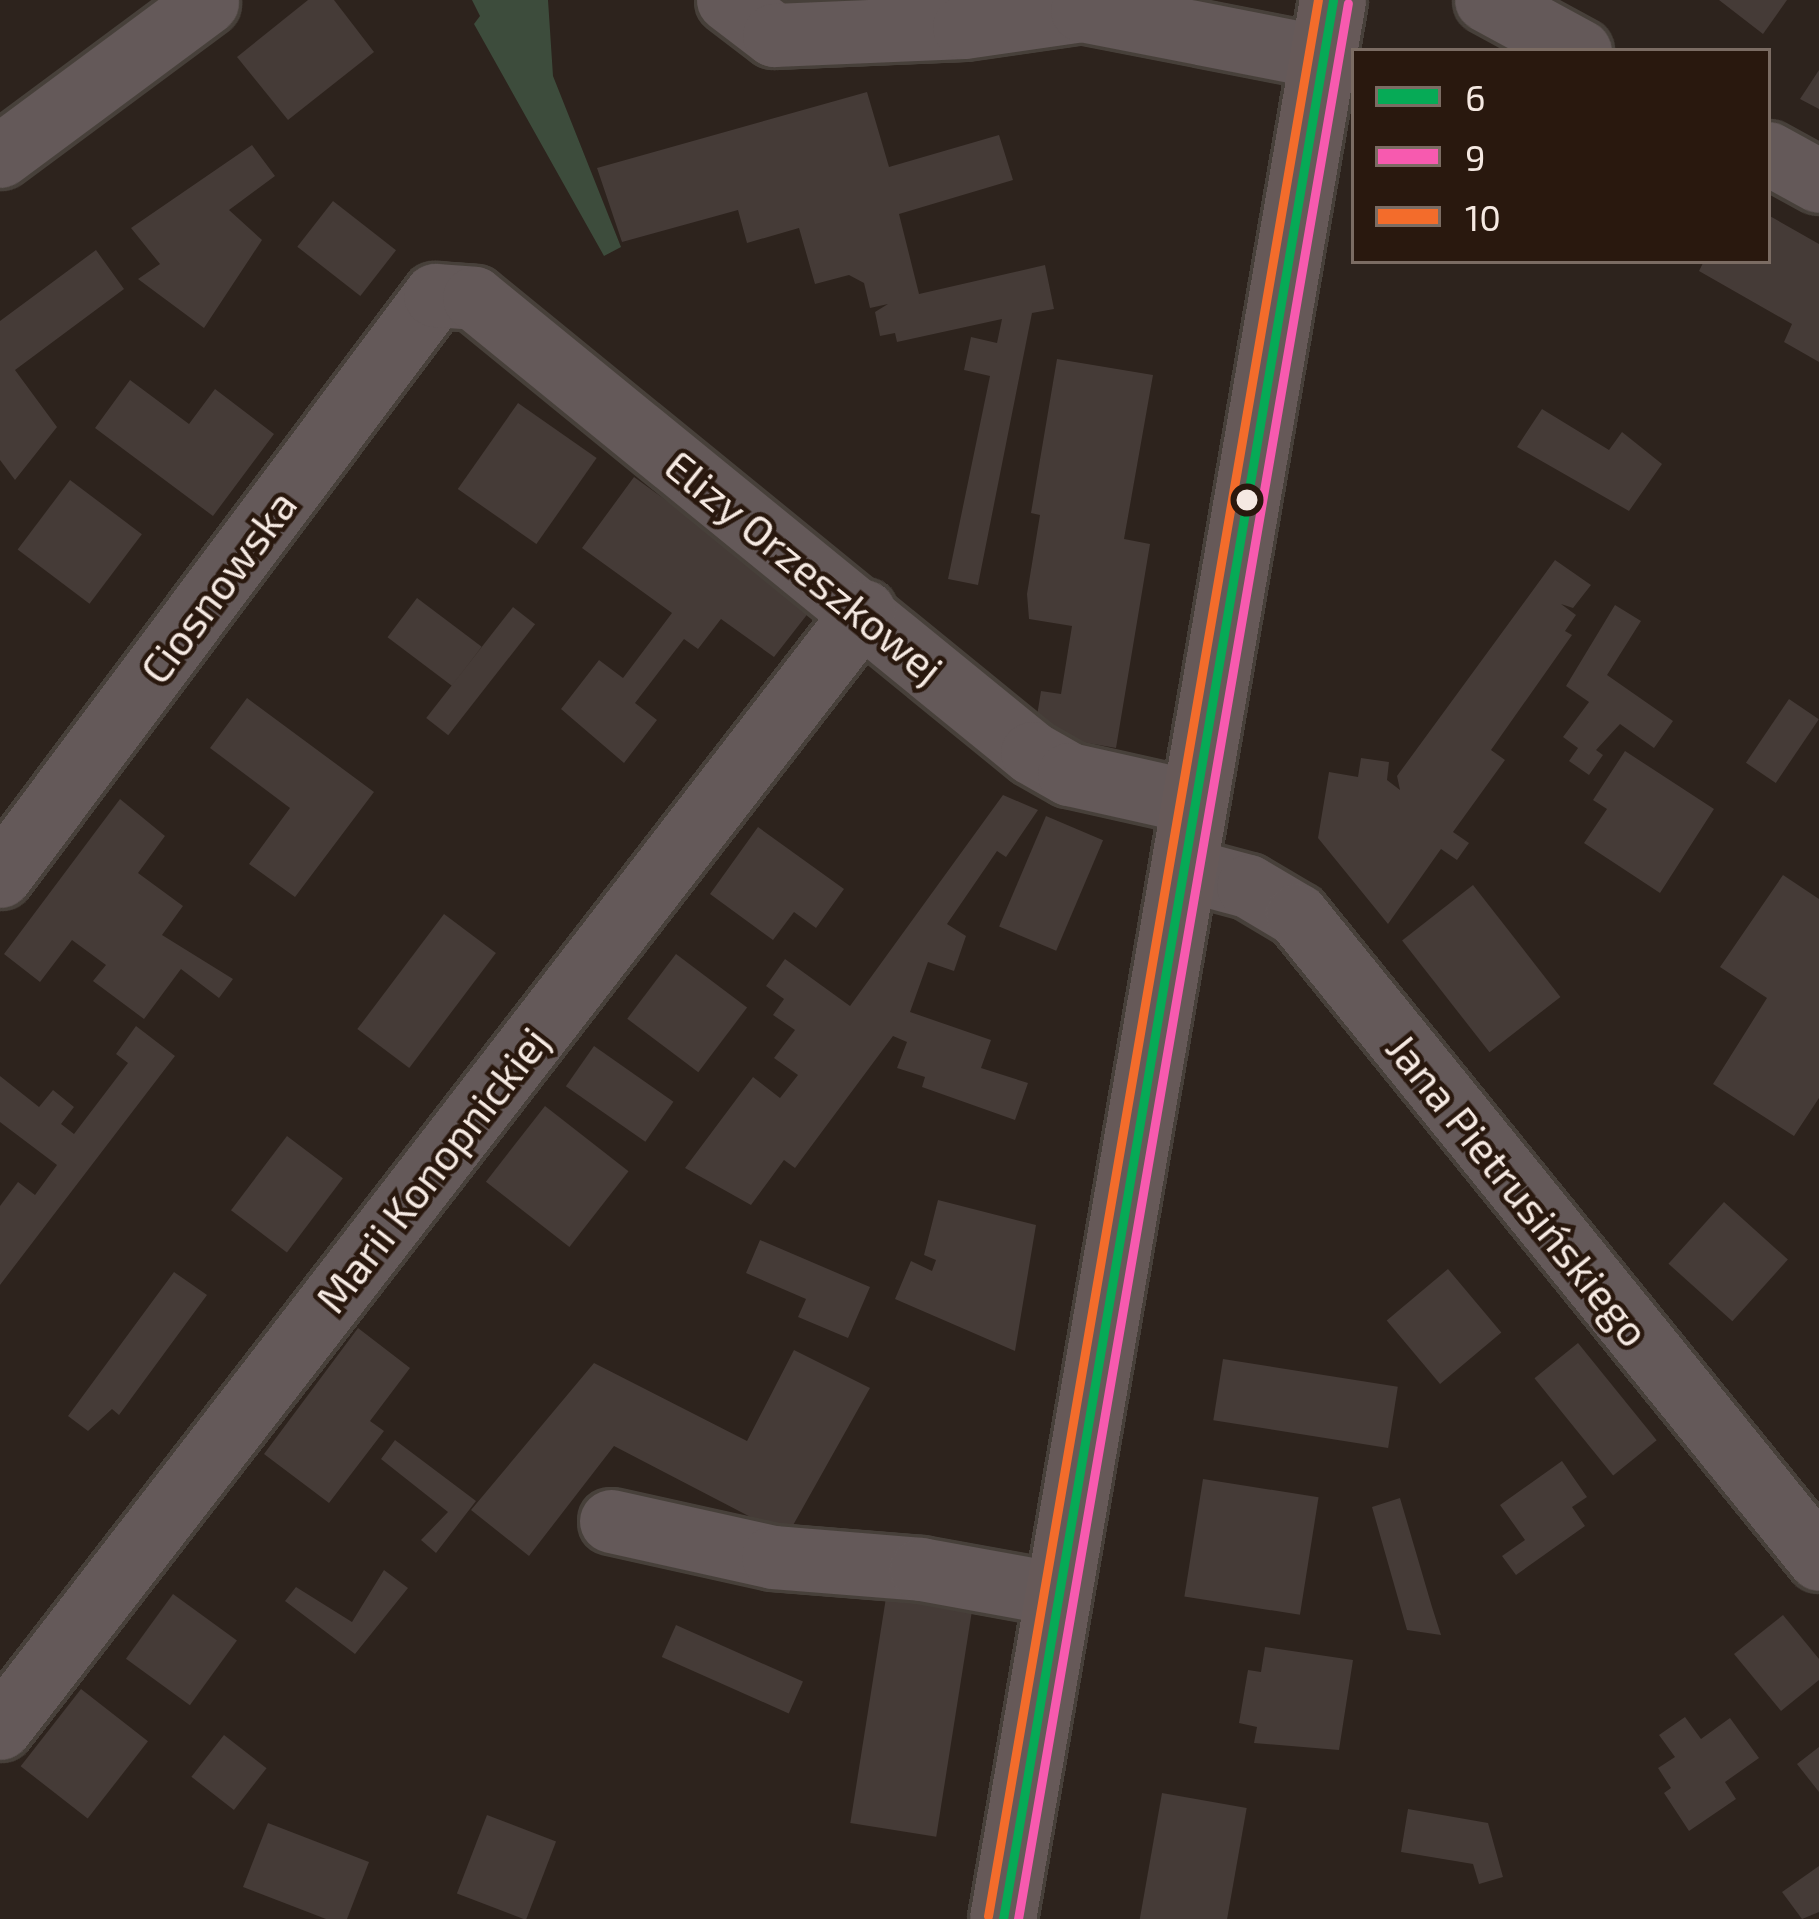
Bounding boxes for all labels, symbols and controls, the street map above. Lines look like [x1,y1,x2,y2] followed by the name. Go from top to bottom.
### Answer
[1351,48,1771,264] legend
[1465,75,1486,118] text: 6
[1465,135,1486,178] text: 9
[1465,195,1501,238] text: 10
[656,438,954,694] street label: Elizy Orzeszkowej
[128,480,306,692] street label: Ciosnowska
[1236,489,1258,511] unlabelled marker
[304,1016,558,1322] street label: Marii Konopnickiej
[1377,1023,1661,1355] street label: Jana Pietrusińskiego

